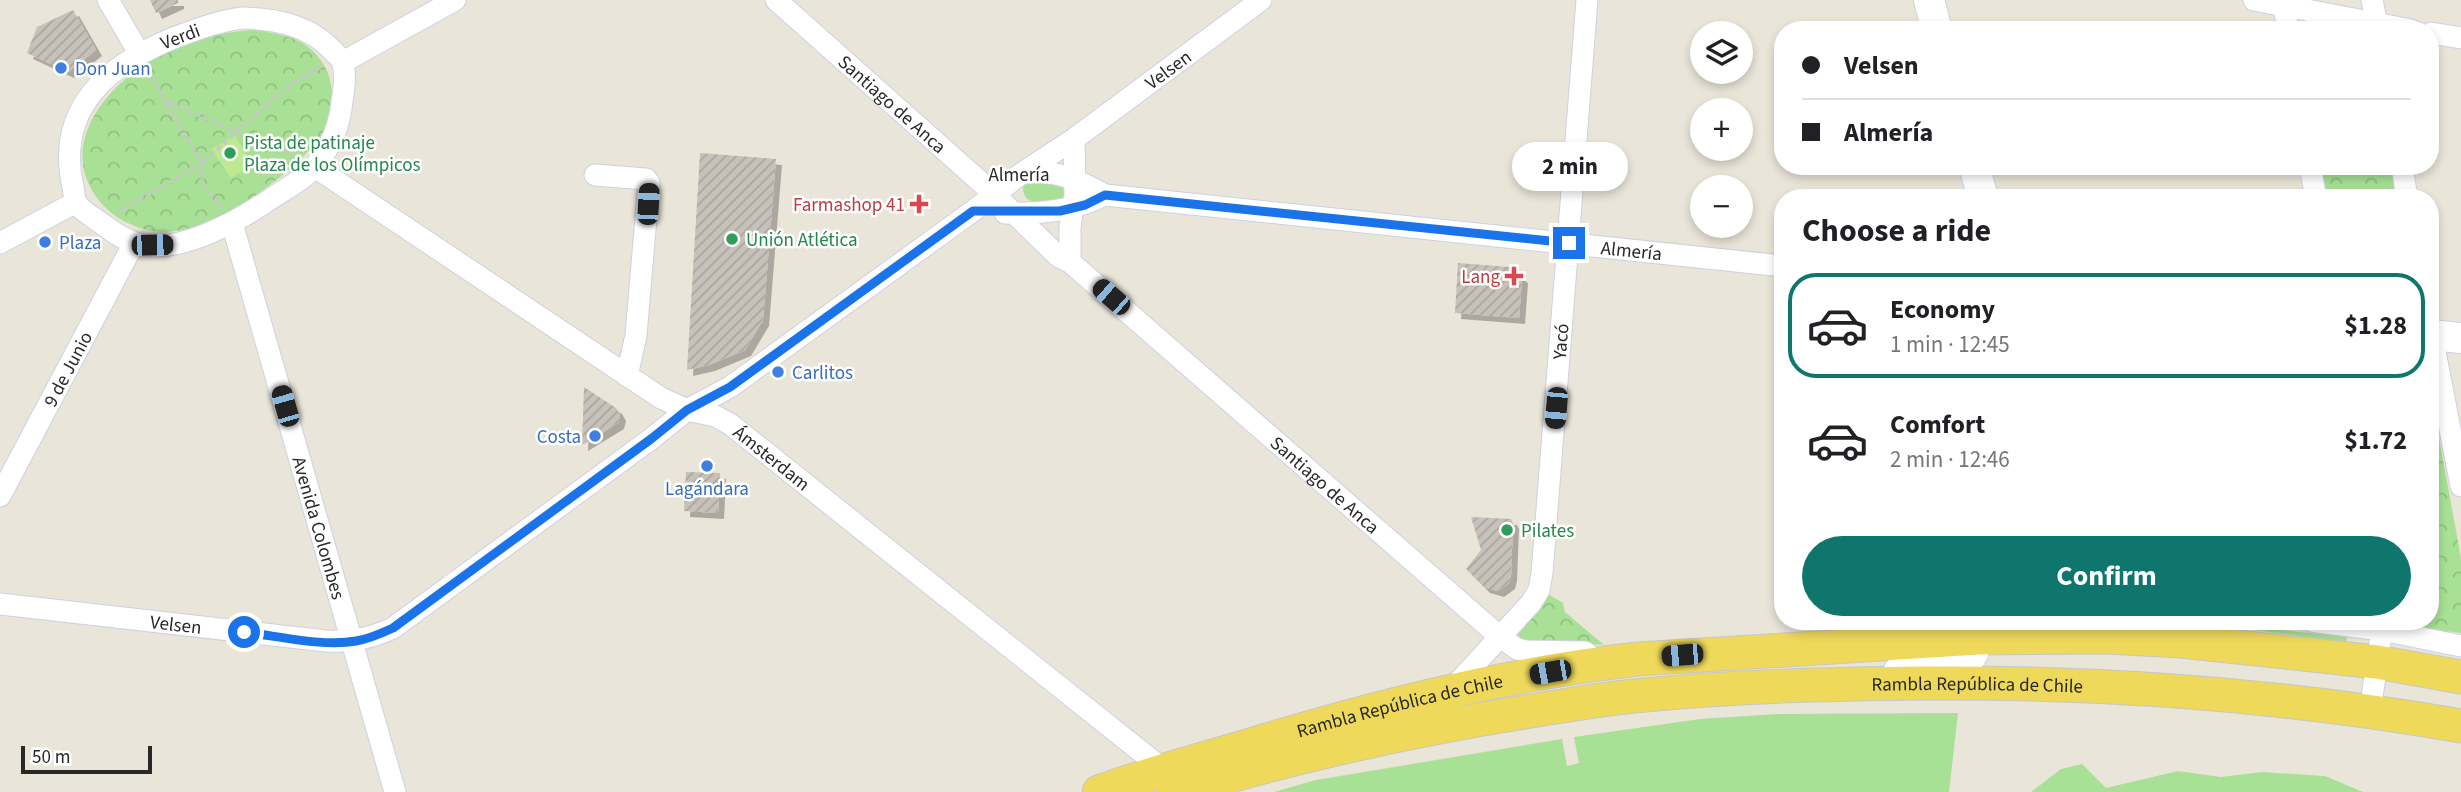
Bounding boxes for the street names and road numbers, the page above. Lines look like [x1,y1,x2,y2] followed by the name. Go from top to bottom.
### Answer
[157,18,204,57] street label: Verdi
[1140,44,1198,97] street label: Velsen
[831,49,952,160] street label: Santiago de Anca
[988,162,1050,189] street label: Almería
[1599,235,1663,268] street label: Almería
[1547,323,1577,362] street label: Yacó
[38,327,100,412] street label: 9 de Junio
[727,420,815,498] street label: Ámsterdam
[1264,431,1385,541] street label: Santiago de Anca
[285,454,351,603] street label: Avenida Colombes
[149,609,203,642] street label: Velsen
[1294,668,1505,746] street label: Rambla República de Chile
[1871,671,2083,701] street label: Rambla República de Chile

